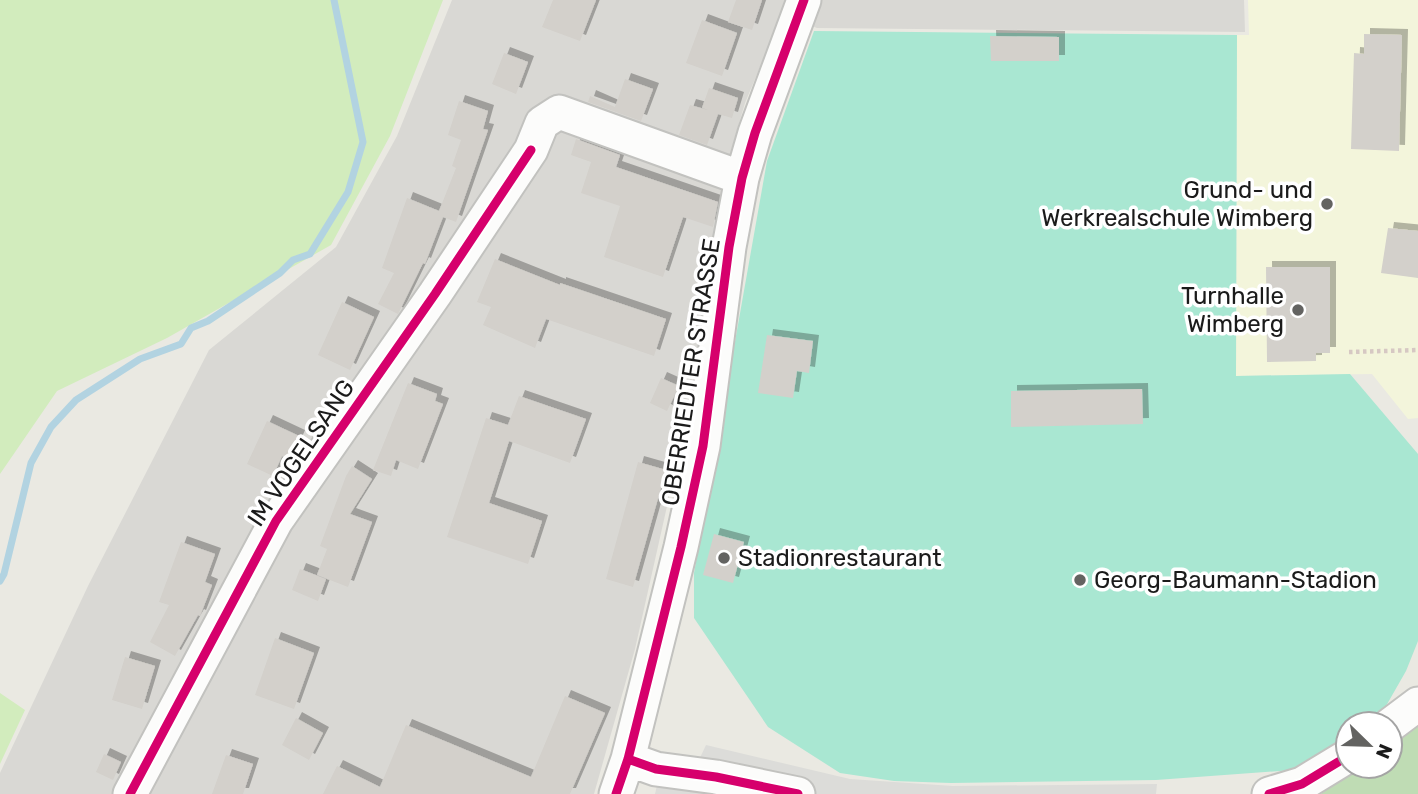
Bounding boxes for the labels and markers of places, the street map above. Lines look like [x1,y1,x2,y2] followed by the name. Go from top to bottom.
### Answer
[1041,176,1313,232] place label: Grund- und Werkrealschule Wimberg
[1319,196,1335,212] marker: Grund- und Werkrealschule Wimberg
[1181,282,1284,338] place label: Turnhalle Wimberg
[1290,302,1306,318] marker: Turnhalle Wimberg
[738,544,942,572] place label: Stadionrestaurant
[716,550,732,566] marker: Stadionrestaurant
[1094,566,1377,594] place label: Georg-Baumann-Stadion
[1072,572,1088,588] marker: Georg-Baumann-Stadion

